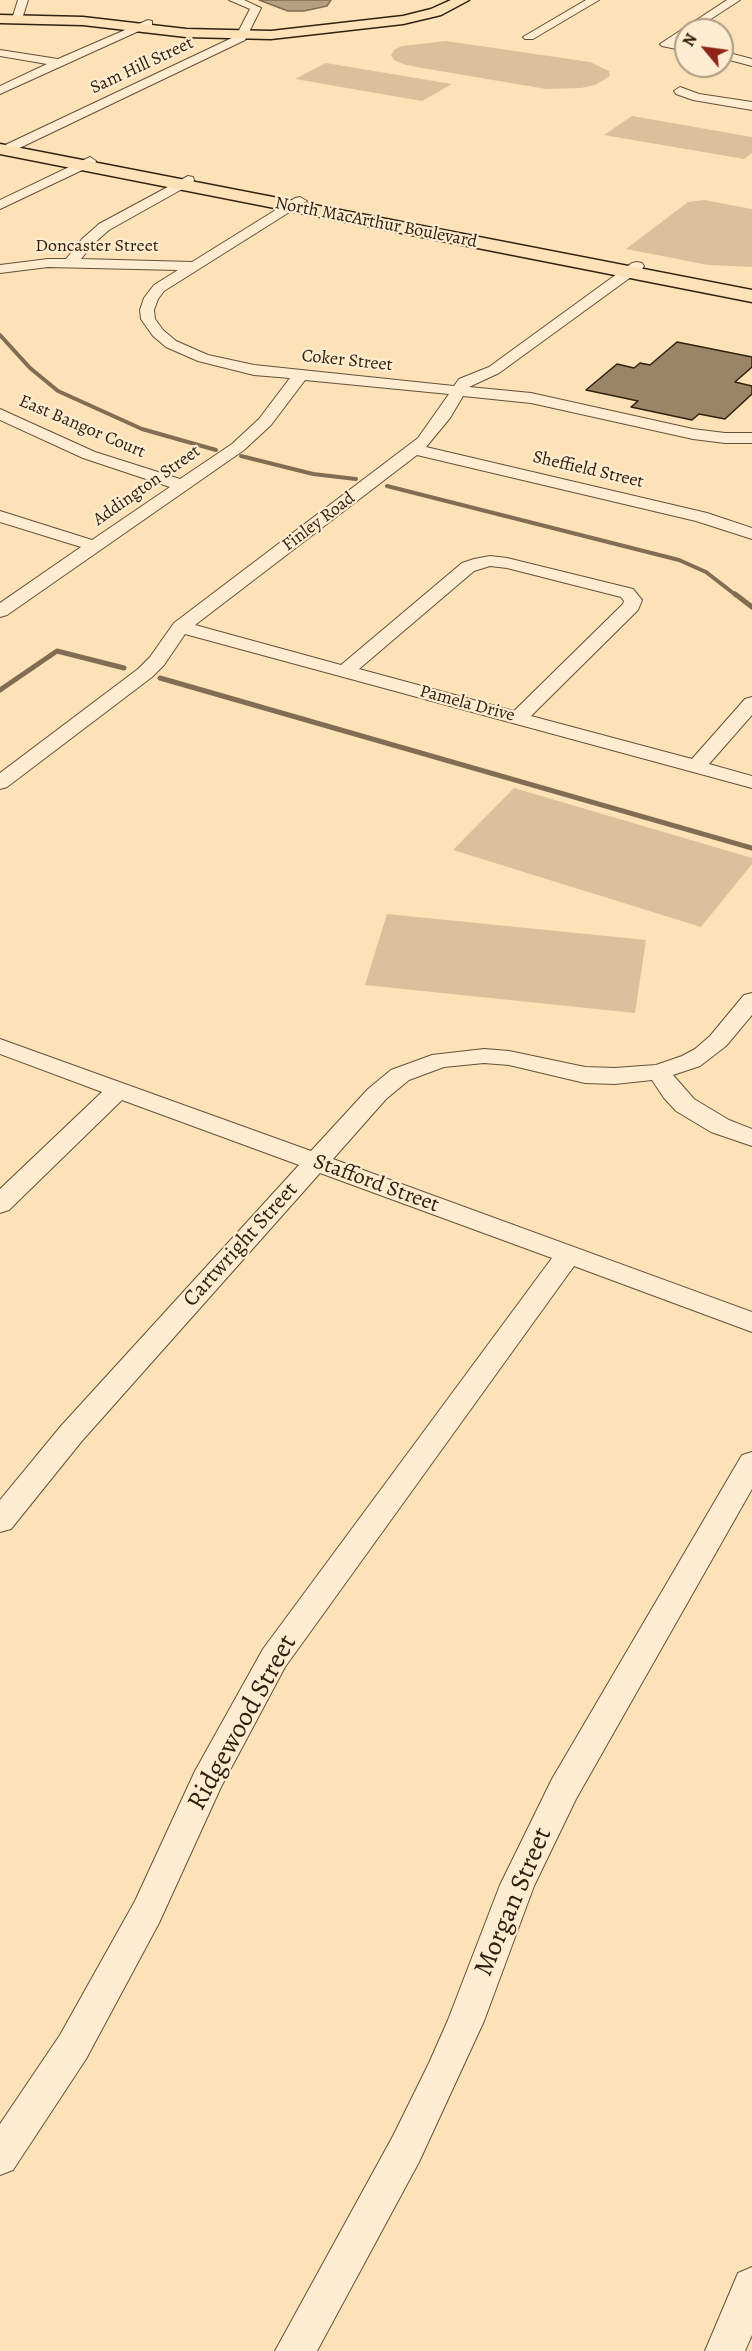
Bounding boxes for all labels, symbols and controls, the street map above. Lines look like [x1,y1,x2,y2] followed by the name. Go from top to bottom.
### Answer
[674,18,734,78] north arrow
[678,30,702,51] text: N
[87,33,197,99] street label: Sam Hill Street
[273,193,479,253] street label: North MacArthur Boulevard
[35,236,159,258] street label: Doncaster Street
[301,345,393,377] street label: Coker Street
[16,391,148,463] street label: East Bangor Court
[89,441,205,531] street label: Addington Street
[531,447,645,493] street label: Sheffield Street
[278,488,360,556] street label: Finley Road
[417,681,517,727] street label: Pamela Drive
[309,1149,443,1219] street label: Stafford Street
[178,1177,304,1313] street label: Cartwright Street
[181,1630,305,1816] street label: Ridgewood Street
[468,1823,560,1981] street label: Morgan Street

